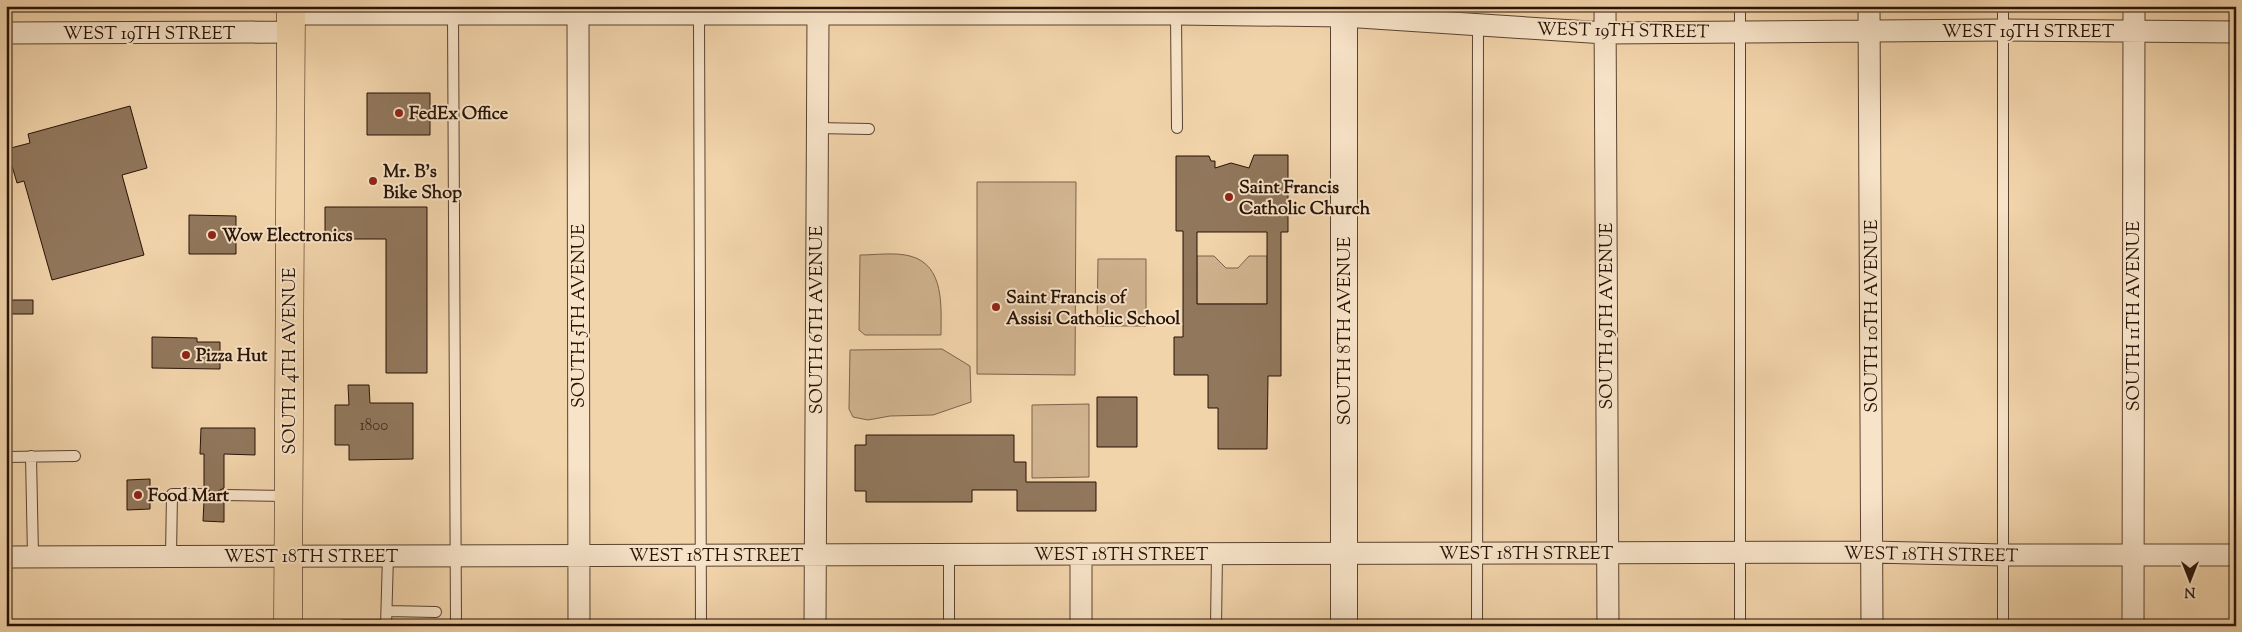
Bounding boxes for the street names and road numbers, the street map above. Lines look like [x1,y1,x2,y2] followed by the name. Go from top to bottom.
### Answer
[1536,17,1710,47] street label: WEST 19TH STREET
[1942,20,2115,46] street label: WEST 19TH STREET
[63,22,236,48] street label: WEST 19TH STREET
[1860,219,1886,413] street label: SOUTH 10TH AVENUE
[2122,221,2148,411] street label: SOUTH 11TH AVENUE
[1595,222,1621,409] street label: SOUTH 9TH AVENUE
[567,224,593,408] street label: SOUTH 5TH AVENUE
[805,226,831,414] street label: SOUTH 6TH AVENUE
[1333,237,1359,425] street label: SOUTH 8TH AVENUE
[278,267,304,455] street label: SOUTH 4TH AVENUE
[1843,541,2019,571] street label: WEST 18TH STREET
[1439,542,1614,568] street label: WEST 18TH STREET
[1034,543,1209,569] street label: WEST 18TH STREET
[629,544,804,570] street label: WEST 18TH STREET
[224,545,399,571] street label: WEST 18TH STREET

